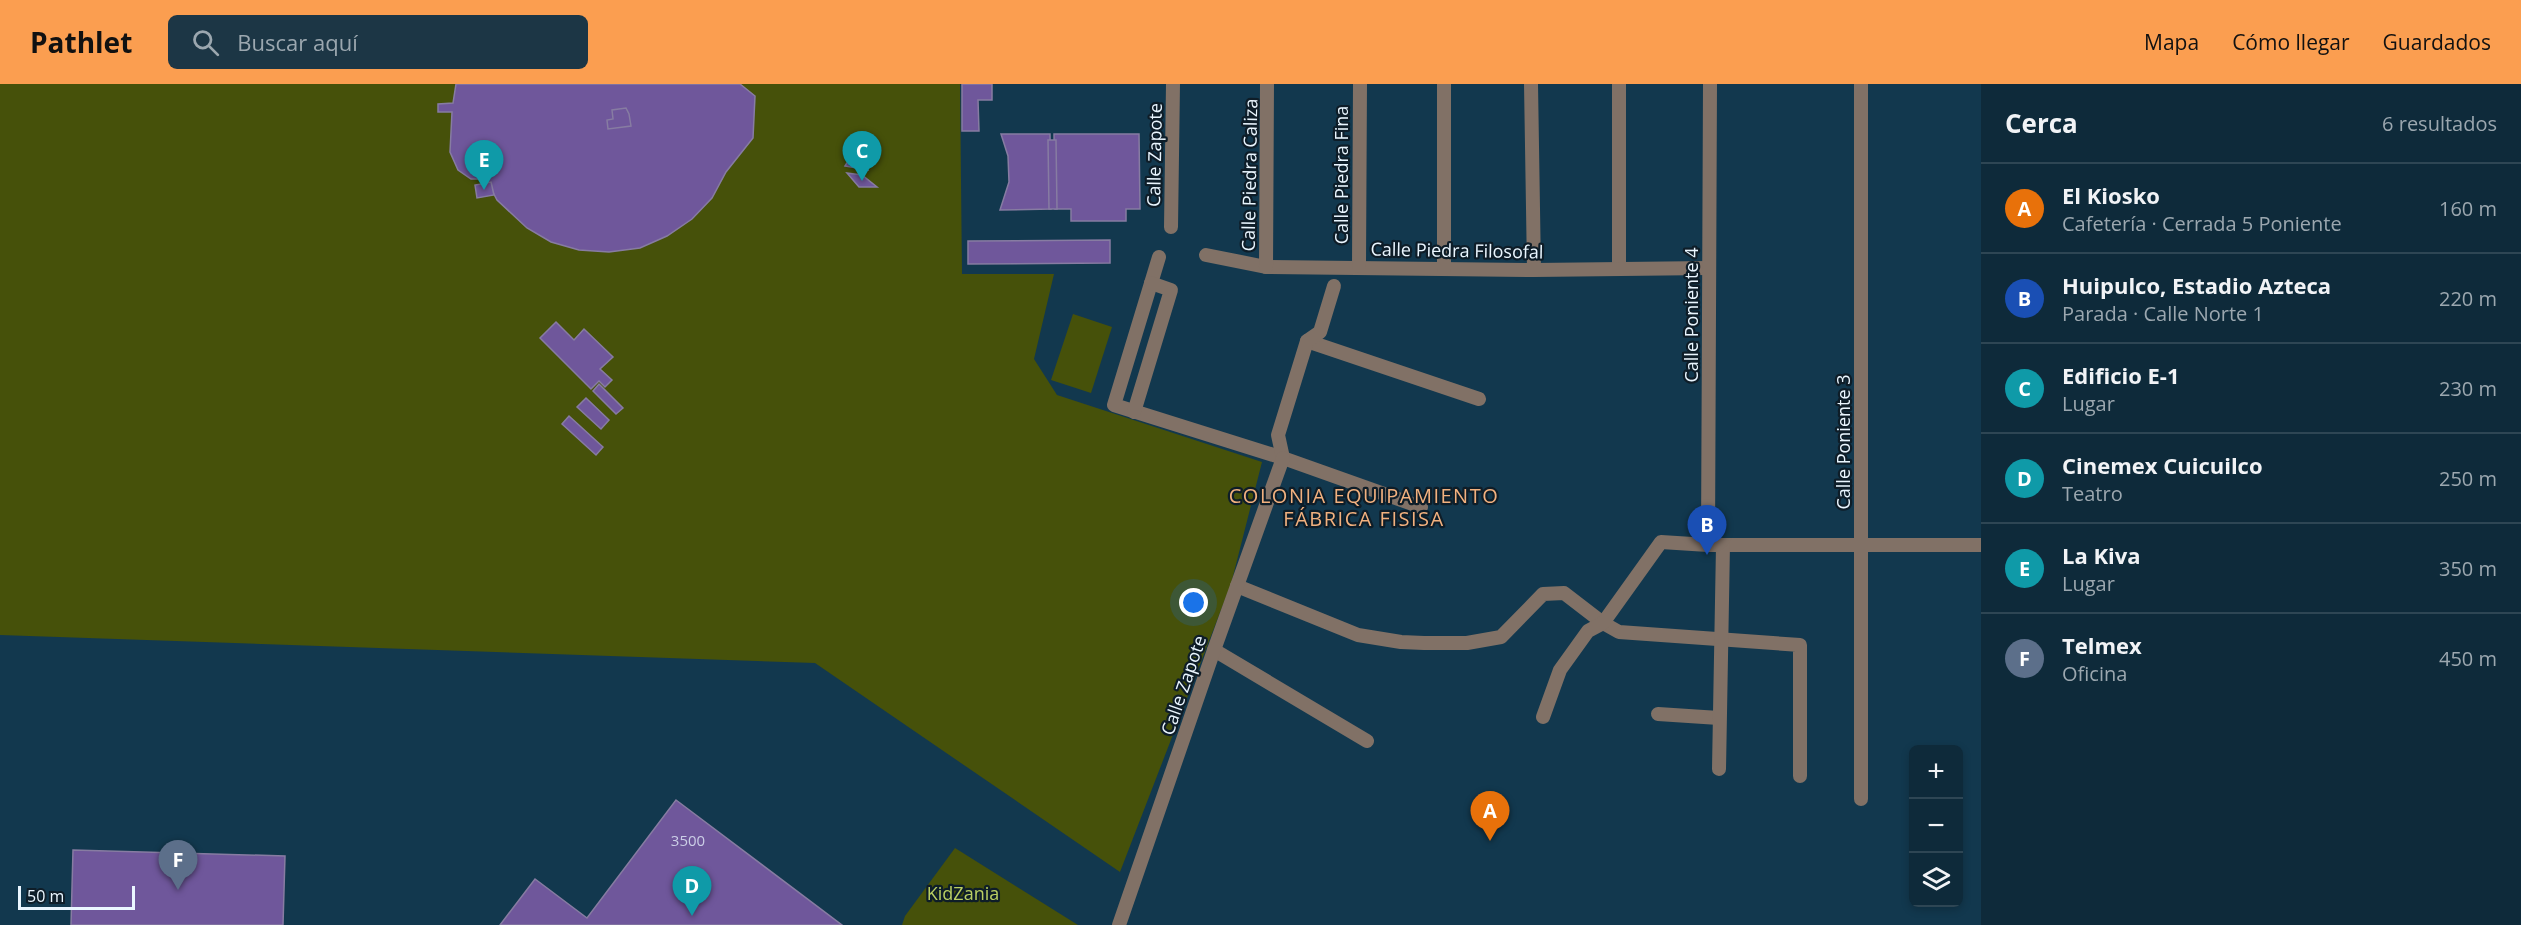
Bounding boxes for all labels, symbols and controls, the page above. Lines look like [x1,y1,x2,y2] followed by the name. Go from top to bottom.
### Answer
[168,15,588,69] search box
[30,23,132,61] text: Pathlet
[189,26,222,59] icon: search
[237,27,358,57] text: Buscar aquí
[2144,28,2199,56] text: Mapa
[2232,28,2350,56] text: Cómo llegar
[2383,28,2491,56] text: Guardados
[1236,98,1262,252] street label: Calle Piedra Caliza
[1141,103,1167,207] street label: Calle Zapote
[2005,105,2078,141] text: Cerca
[1329,106,1353,244] street label: Calle Piedra Fina
[2382,110,2497,137] text: 6 resultados
[842,132,882,181] pin: C
[464,141,504,190] pin: E
[2062,180,2160,210] text: El Kiosko
[2018,195,2031,222] text: A
[2439,195,2497,222] text: 160 m
[2062,210,2342,237] text: Cafetería · Cerrada 5 Poniente
[1370,236,1544,264] street label: Calle Piedra Filosofal
[1679,247,1703,383] street label: Calle Poniente 4
[2062,270,2331,300] text: Huipulco, Estadio Azteca
[2018,285,2031,312] text: B
[2439,285,2497,312] text: 220 m
[2062,300,2264,327] text: Parada · Calle Norte 1
[2062,360,2180,390] text: Edificio E-1
[1831,374,1855,510] street label: Calle Poniente 3
[2018,375,2031,402] text: C
[2439,375,2497,402] text: 230 m
[2062,390,2115,417] text: Lugar
[2062,450,2263,480] text: Cinemex Cuicuilco
[2017,465,2032,492] text: D
[2439,465,2497,492] text: 250 m
[2062,480,2123,507] text: Teatro
[1229,482,1499,532] district label: COLONIA EQUIPAMIENTO FÁBRICA FISISA
[1688,506,1726,555] pin: B
[2062,540,2141,570] text: La Kiva
[2019,555,2030,582] text: E
[2439,555,2497,582] text: 350 m
[2062,570,2115,597] text: Lugar
[1179,588,1208,617] your location
[2062,630,2142,660] text: Telmex
[1155,632,1211,738] street label: Calle Zapote
[2019,645,2030,672] text: F
[2439,645,2497,672] text: 450 m
[2062,660,2127,687] text: Oficina
[1909,745,1963,907] map controls
[1909,745,1963,799] button: +
[1470,792,1510,841] pin: A
[1909,799,1963,853] button: −
[671,830,705,850] house number: 3500
[158,840,198,890] pin: F
[1909,853,1963,907] button: layers
[672,866,712,916] pin: D
[927,881,999,905] park label: KidZania
[18,883,135,910] scale bar
[27,885,64,907] text: 50 m

